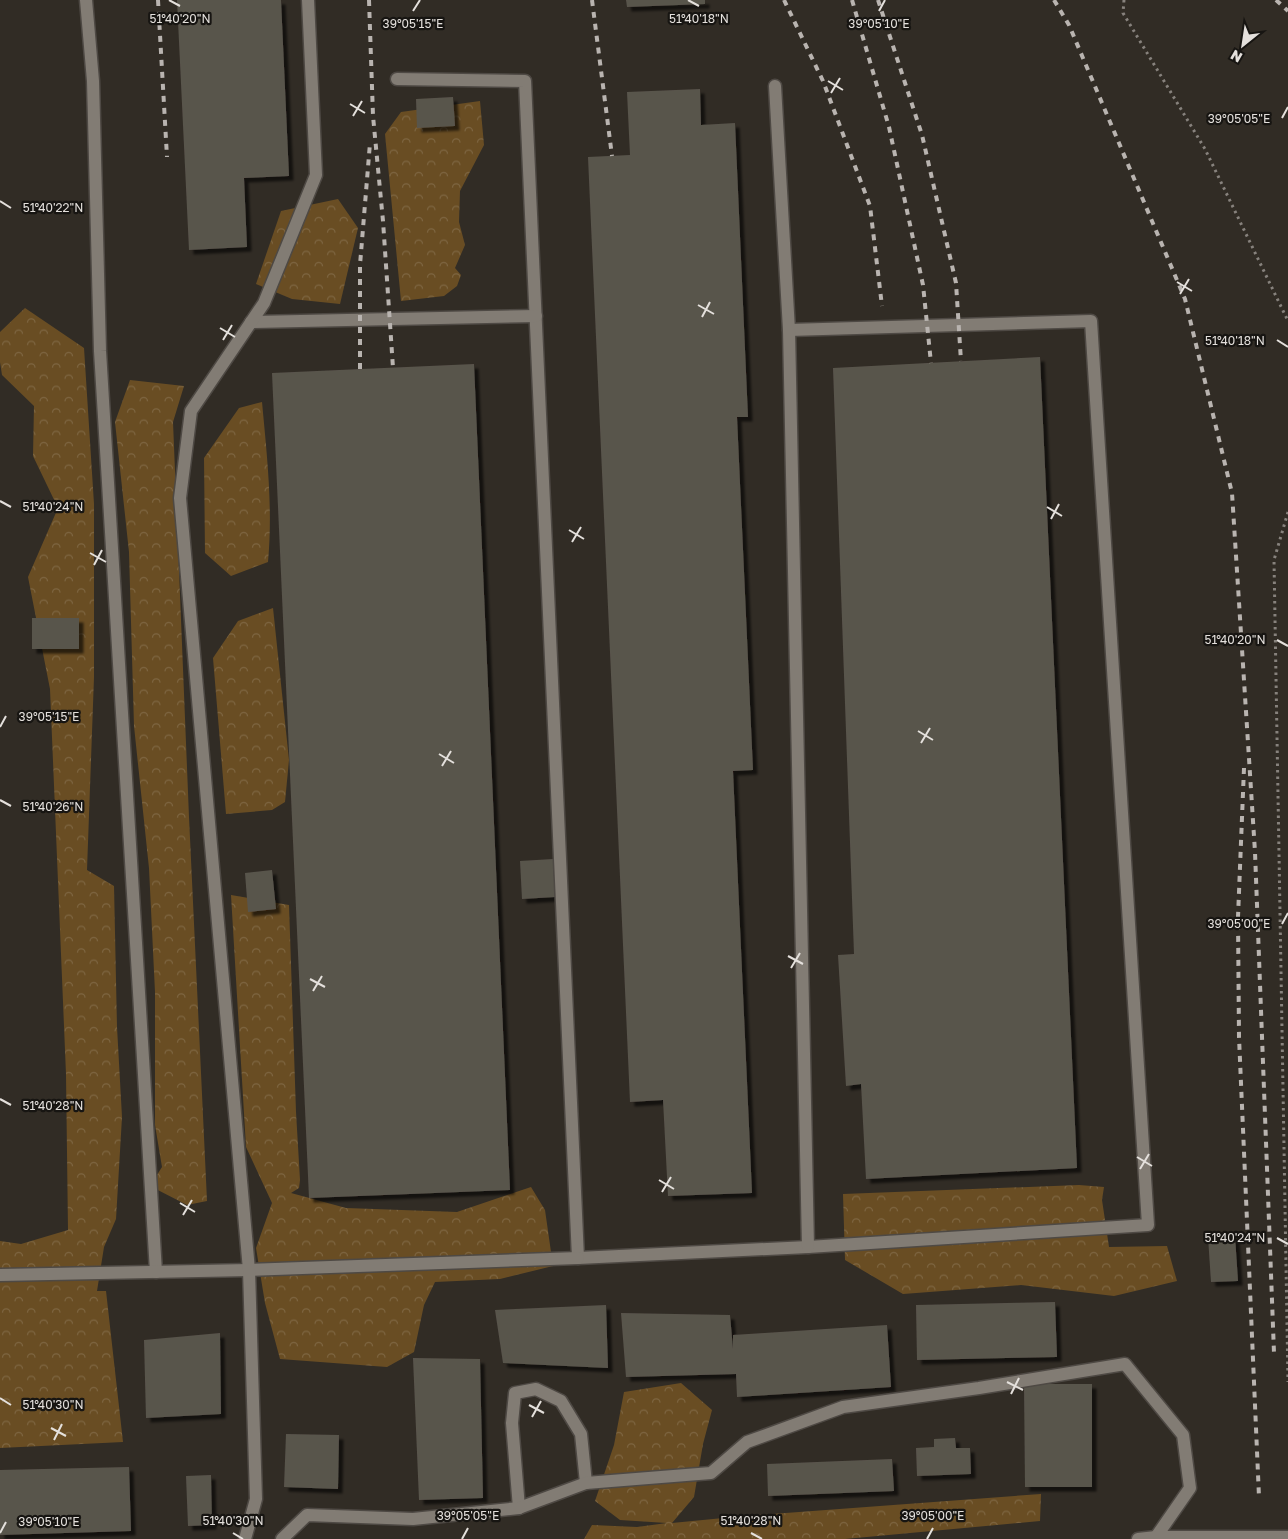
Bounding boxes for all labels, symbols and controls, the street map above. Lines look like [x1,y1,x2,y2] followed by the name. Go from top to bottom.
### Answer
[149,11,211,26] text: 51°40'20"N
[669,11,729,26] text: 51°40'18"N
[383,16,443,31] text: 39°05'15"E
[848,16,910,31] text: 39°05'10"E
[1218,20,1268,70] north arrow
[1227,47,1245,67] text: N
[1208,111,1270,126] text: 39°05'05"E
[23,200,83,215] text: 51°40'22"N
[1205,333,1265,348] text: 51°40'18"N
[23,499,83,514] text: 51°40'24"N
[1204,632,1266,647] text: 51°40'20"N
[19,709,79,724] text: 39°05'15"E
[23,799,83,814] text: 51°40'26"N
[1208,916,1270,931] text: 39°05'00"E
[23,1098,83,1113] text: 51°40'28"N
[1205,1230,1265,1245] text: 51°40'24"N
[22,1397,84,1412] text: 51°40'30"N
[437,1508,499,1523] text: 39°05'05"E
[902,1508,964,1523] text: 39°05'00"E
[202,1513,264,1528] text: 51°40'30"N
[721,1513,781,1528] text: 51°40'28"N
[18,1514,80,1529] text: 39°05'10"E

